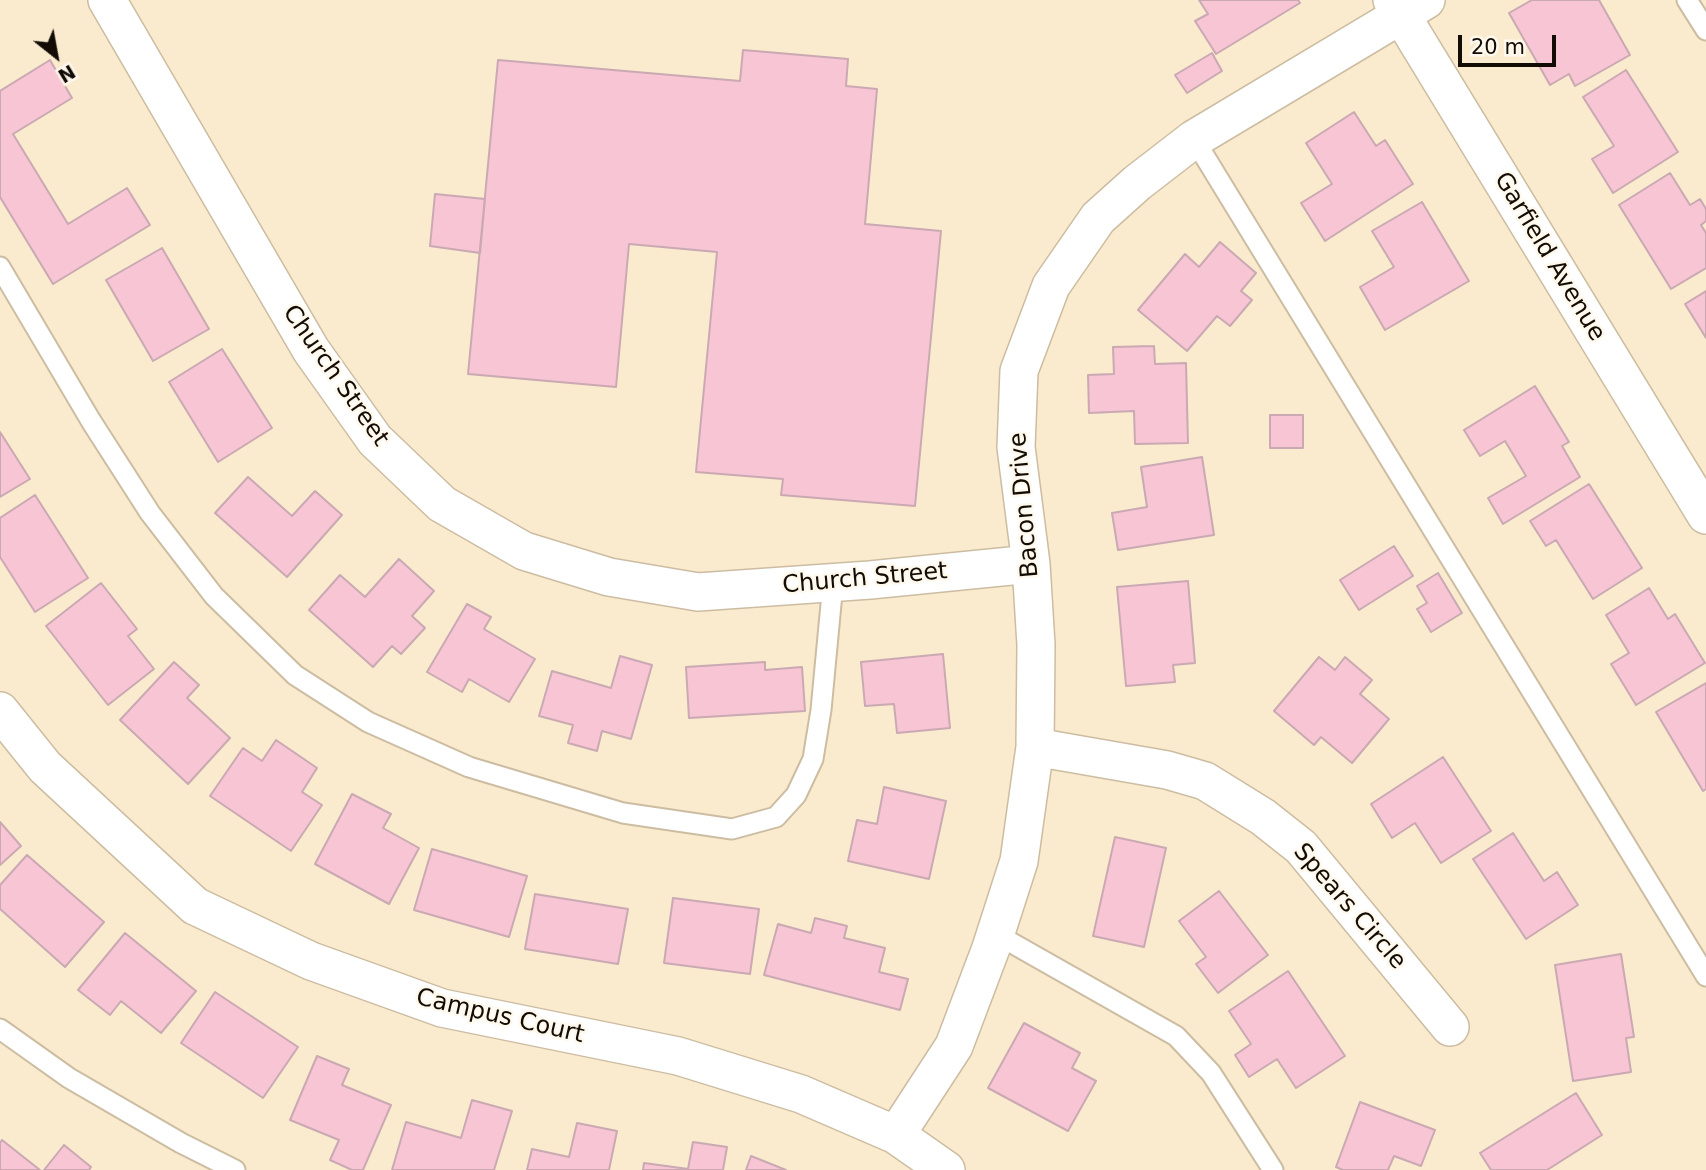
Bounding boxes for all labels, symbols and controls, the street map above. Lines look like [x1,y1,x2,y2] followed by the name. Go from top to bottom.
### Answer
[21,21,91,91] north arrow
[1461,21,1559,65] scale bar
[1471,35,1525,59] text: 20 m
[54,60,79,88] text: N
[1487,167,1611,347] street label: Garfield Avenue
[276,300,394,452] street label: Church Street
[1004,431,1046,579] street label: Bacon Drive
[781,557,949,601] street label: Church Street
[1287,838,1411,976] street label: Spears Circle
[413,984,587,1050] street label: Campus Court

